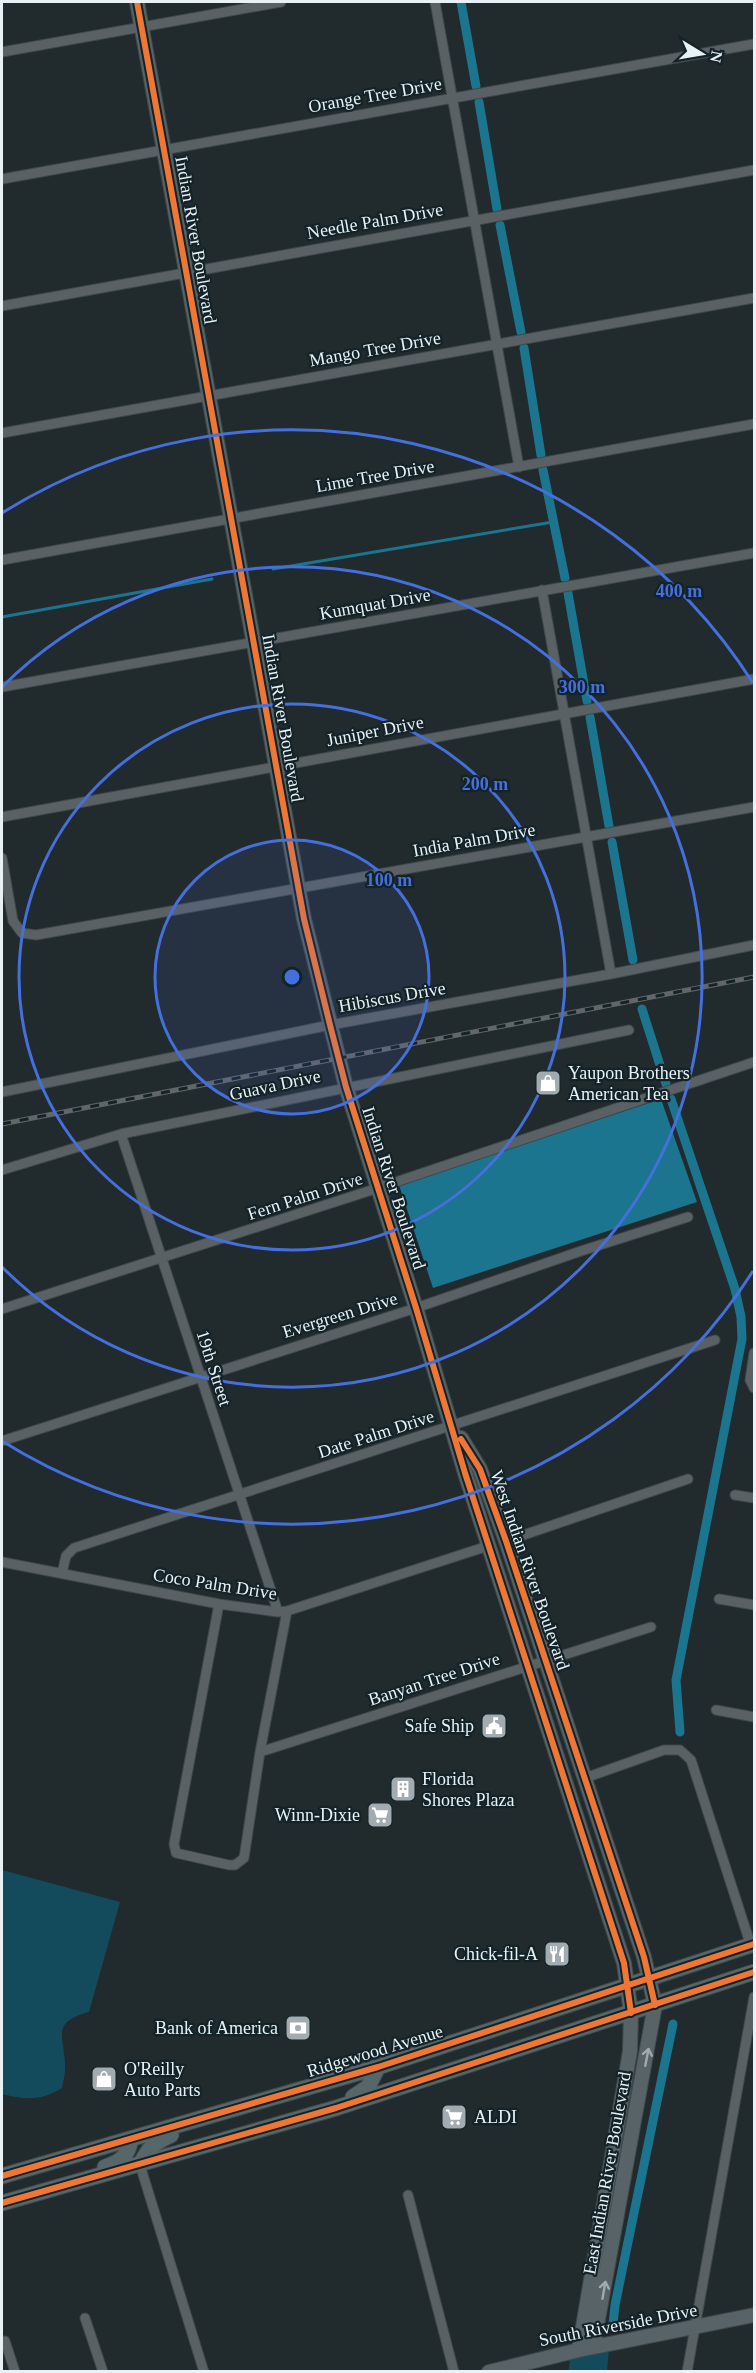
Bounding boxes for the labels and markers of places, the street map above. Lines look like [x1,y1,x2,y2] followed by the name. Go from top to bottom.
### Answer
[282,967,302,987] centre of rings
[568,1063,690,1104] place label: Yaupon Brothers American Tea
[533,1068,563,1098] shop icon: Yaupon Brothers American Tea
[479,1711,509,1741] public building icon: Safe Ship
[405,1716,474,1736] place label: Safe Ship
[422,1769,514,1810] place label: Florida Shores Plaza
[388,1774,418,1804] building icon: Florida Shores Plaza
[365,1800,395,1830] supermarket icon: Winn-Dixie
[275,1805,360,1825] place label: Winn-Dixie
[542,1939,572,1969] restaurant icon: Chick-fil-A
[454,1944,538,1964] place label: Chick-fil-A
[283,2013,313,2043] bank icon: Bank of America
[155,2018,278,2038] place label: Bank of America
[124,2059,201,2100] place label: O'Reilly Auto Parts
[89,2064,119,2094] shop icon: O'Reilly Auto Parts
[439,2102,469,2132] supermarket icon: ALDI
[474,2107,517,2127] place label: ALDI

